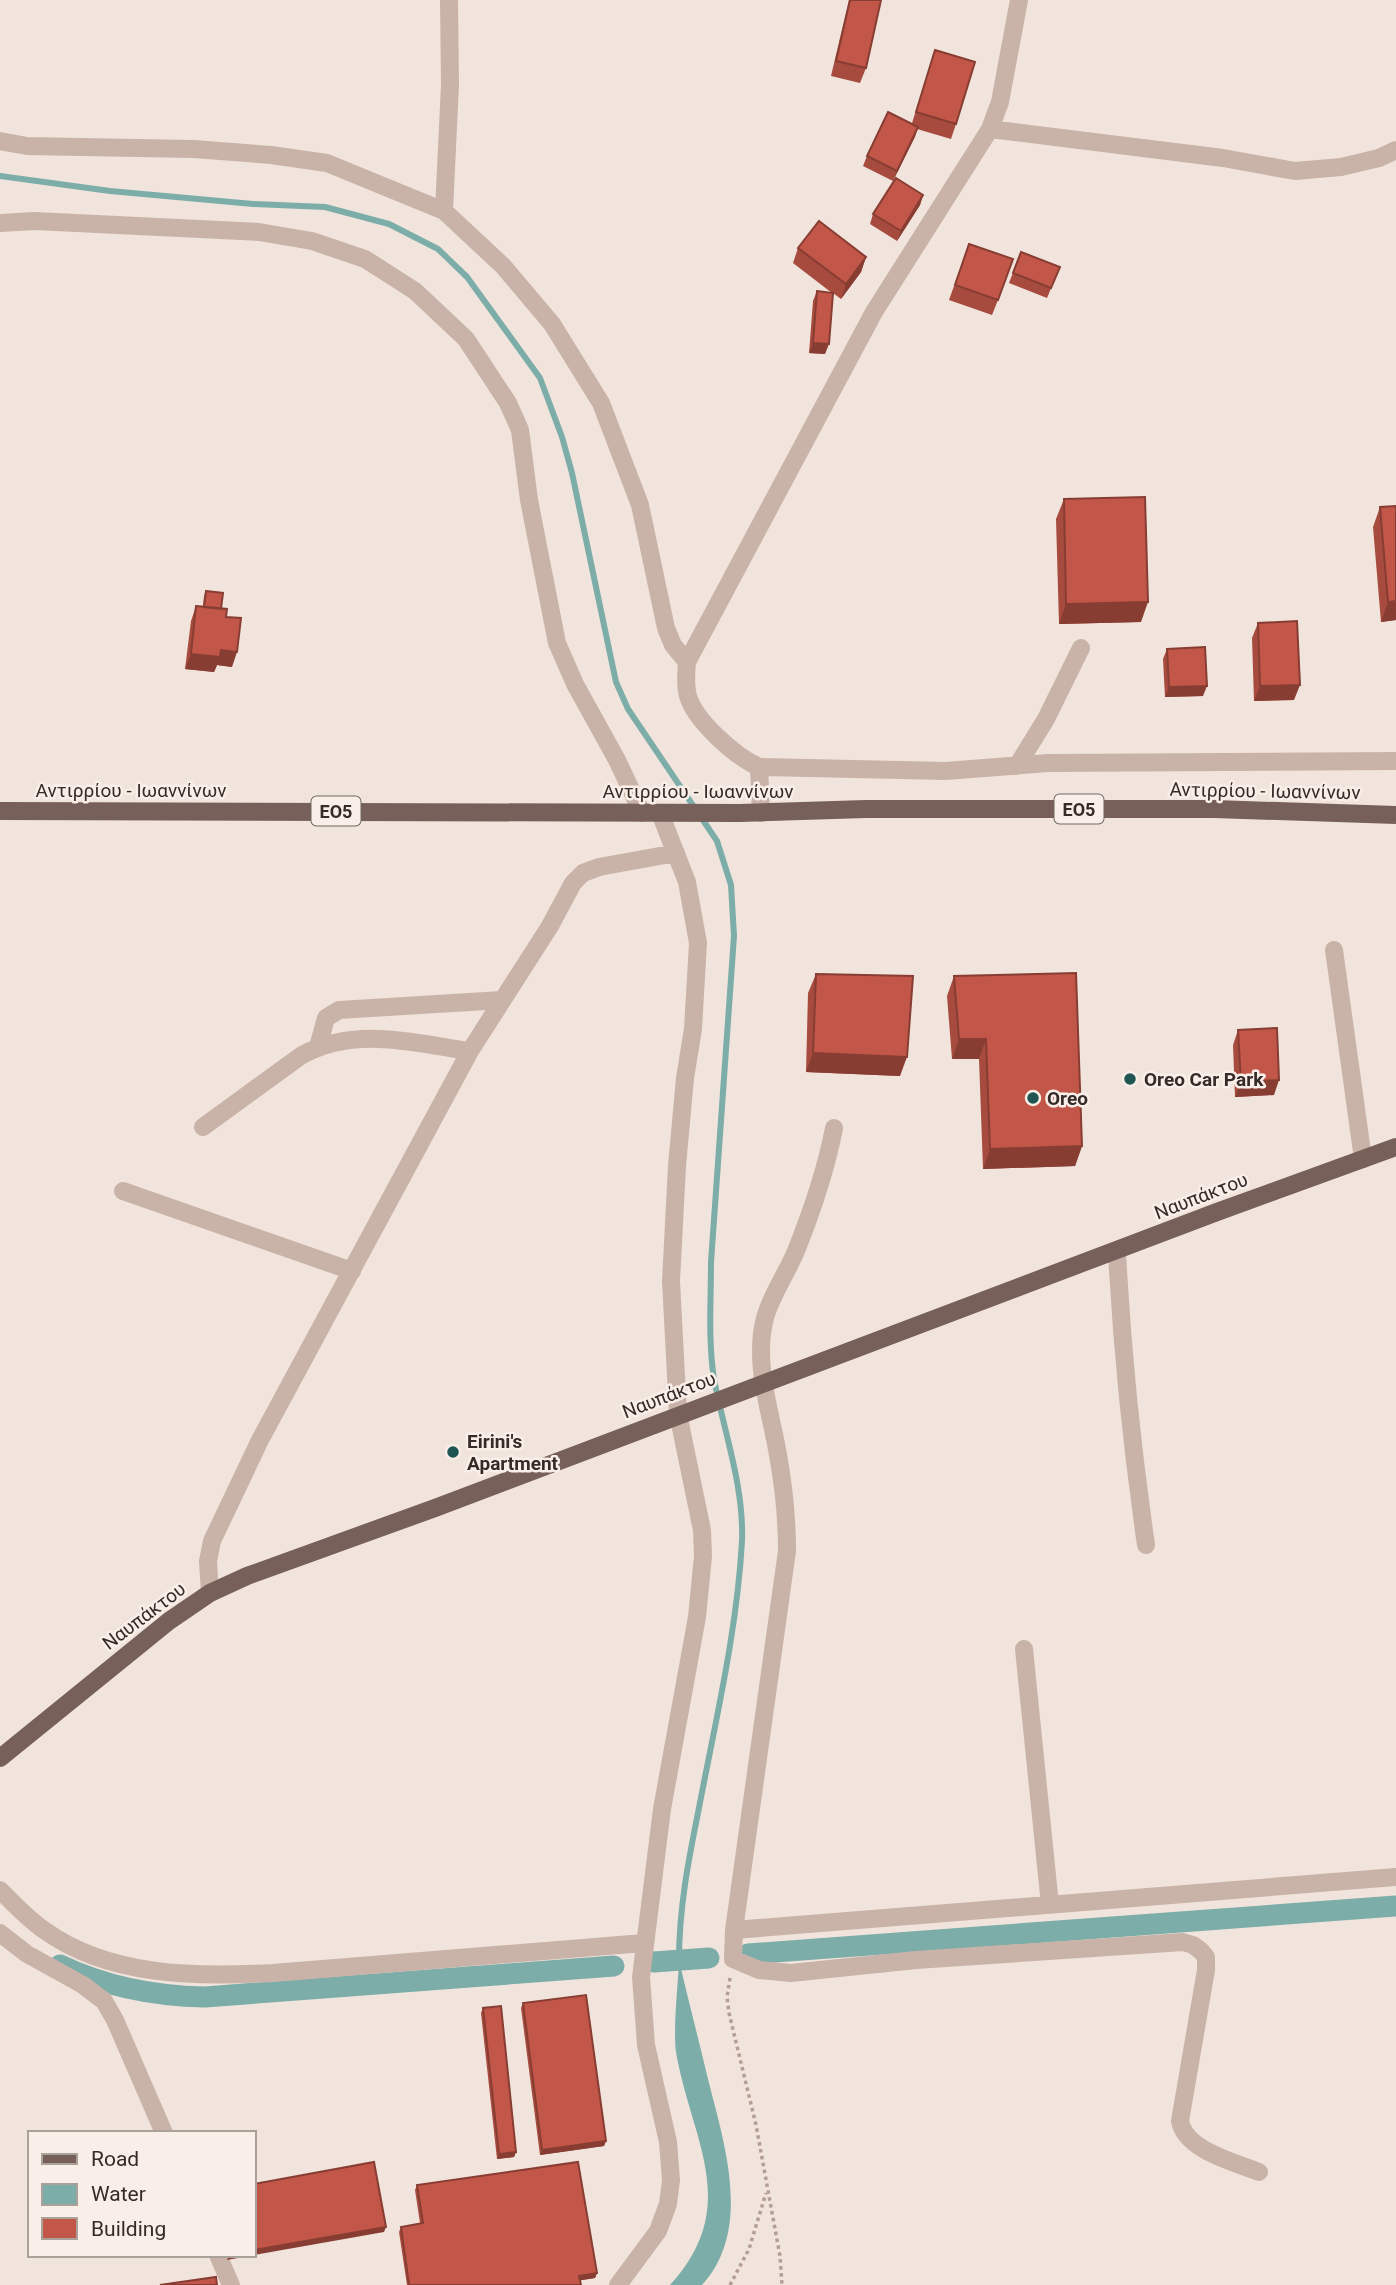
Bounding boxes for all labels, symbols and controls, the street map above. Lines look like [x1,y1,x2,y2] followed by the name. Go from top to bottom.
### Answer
[1169,778,1361,804] street label: Αντιρρίου - Ιωαννίνων
[36,779,226,802] street label: Αντιρρίου - Ιωαννίνων
[603,780,793,803] street label: Αντιρρίου - Ιωαννίνων
[1054,794,1104,824] road number: ΕΟ5
[312,796,360,826] road number: ΕΟ5
[1144,1068,1264,1091] place label: Oreo Car Park
[1122,1071,1138,1087] marker: Oreo Car Park
[1047,1087,1088,1110] place label: Oreo
[1025,1090,1041,1106] marker: Oreo
[1151,1168,1251,1224] street label: Ναυπάκτου
[619,1367,719,1423] street label: Ναυπάκτου
[467,1430,559,1475] place label: Eirini's Apartment
[445,1444,461,1460] marker: Eirini's Apartment
[98,1577,190,1655] street label: Ναυπάκτου
[28,2131,256,2257] legend
[91,2147,139,2171] text: Road
[91,2182,146,2206] text: Water
[91,2217,166,2241] text: Building

